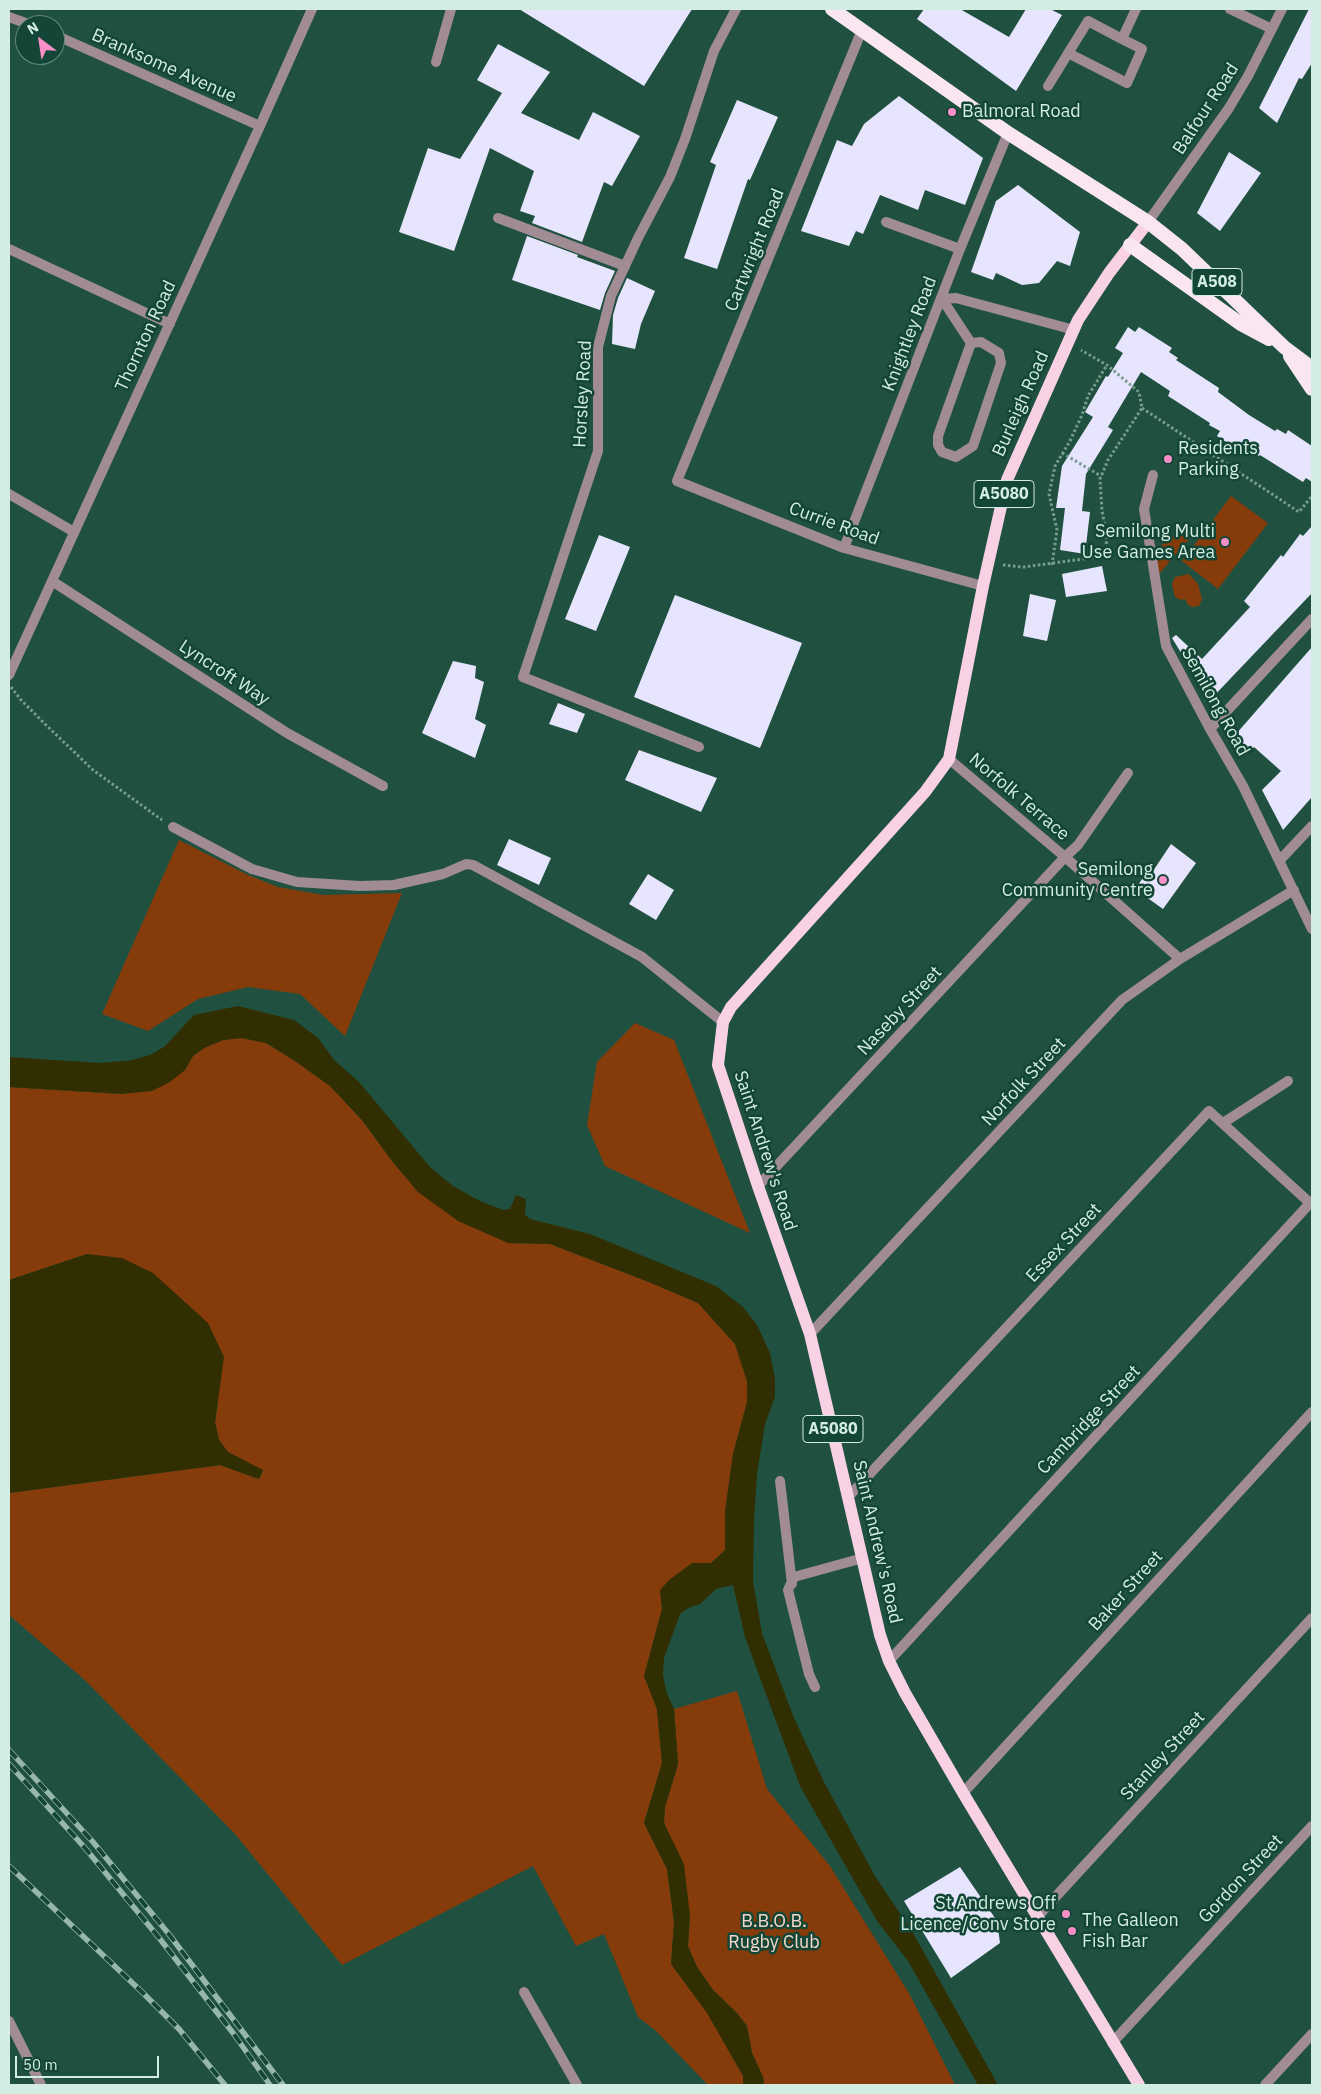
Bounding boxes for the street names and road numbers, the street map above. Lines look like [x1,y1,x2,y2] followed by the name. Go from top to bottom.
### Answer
[88,24,240,108] street label: Branksome Avenue
[1168,59,1244,159] street label: Balfour Road
[721,186,789,314] street label: Cartwright Road
[1192,268,1242,296] road number: A508
[878,274,942,394] street label: Knightley Road
[111,277,181,395] street label: Thornton Road
[569,340,597,448] street label: Horsley Road
[988,348,1054,460] street label: Burleigh Road
[974,480,1034,508] road number: A5080
[786,498,882,550] street label: Currie Road
[175,636,273,710] street label: Lyncroft Way
[1176,644,1254,760] street label: Semilong Road
[964,749,1074,845] street label: Norfolk Terrace
[853,962,947,1060] street label: Naseby Street
[977,1033,1071,1131] street label: Norfolk Street
[729,1068,801,1234] street label: Saint Andrew's Road
[1022,1199,1106,1287] street label: Essex Street
[1033,1361,1145,1479] street label: Cambridge Street
[803,1416,863,1442] road number: A5080
[848,1458,906,1626] street label: Saint Andrew's Road
[1084,1546,1168,1636] street label: Baker Street
[1116,1707,1210,1805] street label: Stanley Street
[1194,1830,1288,1928] street label: Gordon Street

